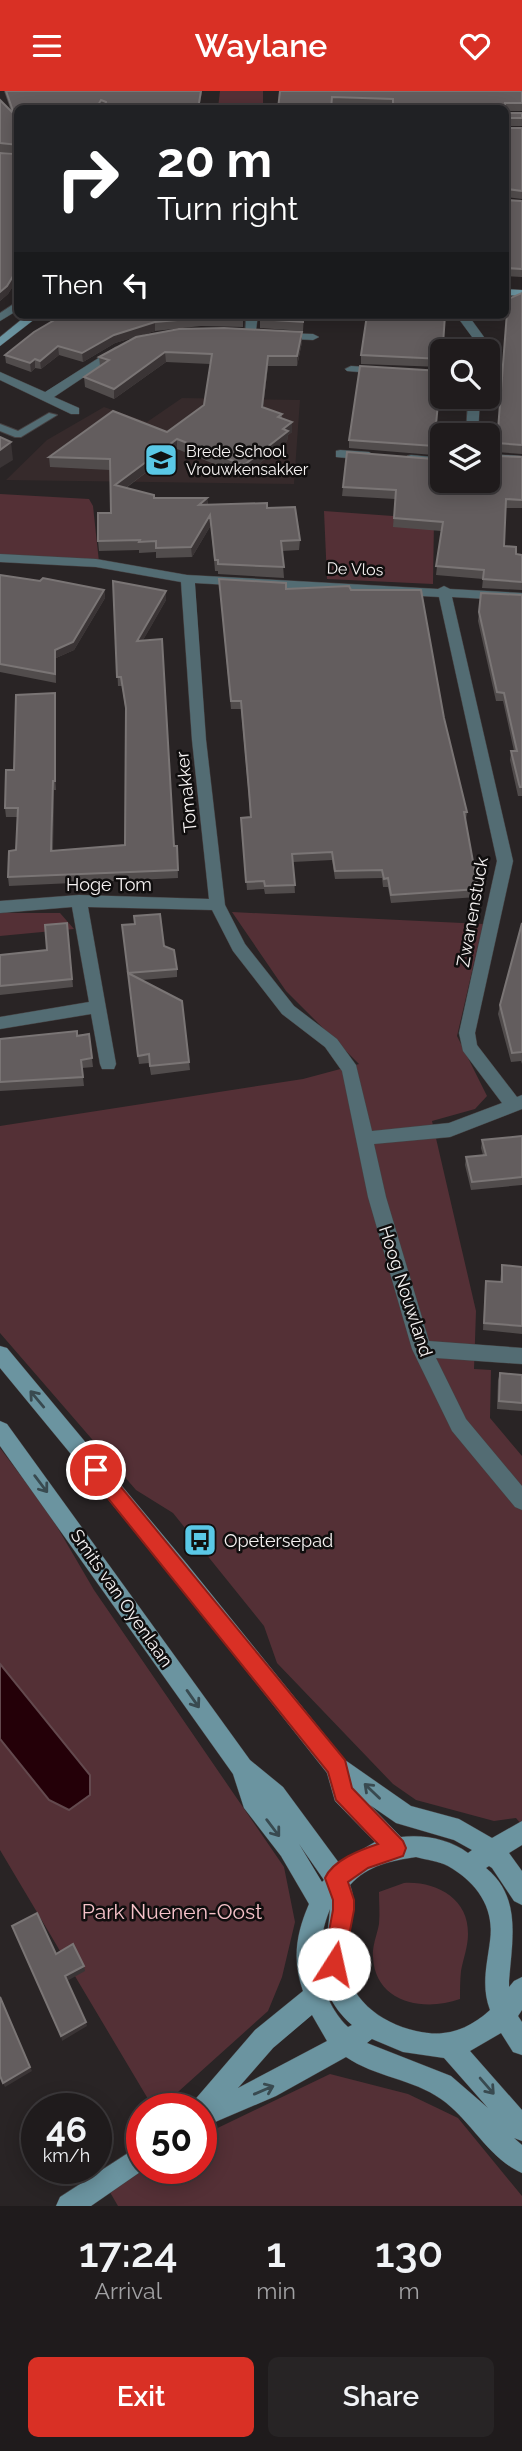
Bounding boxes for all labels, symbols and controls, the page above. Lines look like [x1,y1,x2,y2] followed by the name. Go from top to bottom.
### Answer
[28,27,66,65] icon: menu
[195,27,327,64] text: Waylane
[456,27,494,65] icon: heart
[157,131,272,188] text: 20 m
[42,133,133,224] icon: right
[157,190,298,227] text: Turn right
[117,266,155,304] icon: left
[42,270,103,300] text: Then
[430,339,500,493] map controls
[430,339,500,409] button: search
[430,423,500,493] button: layers
[142,441,180,479] school or university icon: Brede School Vrouwkensakker
[186,442,309,479] place label: Brede School Vrouwkensakker
[326,559,384,579] street label: De Vlos
[171,750,201,834] street label: Tomakker
[452,855,492,969] street label: Zwanenstuck
[66,874,152,895] street label: Hoge Tom
[375,1223,437,1359] street label: Hoog Nouwland
[29,1391,45,1409] one-way arrow
[66,1440,126,1500] pin
[77,1451,115,1489] icon: arrive
[33,1475,48,1494] one-way arrow
[181,1521,219,1559] bus stop icon: Opetersepad
[67,1525,177,1671] street label: Smits van Oyenlaan
[224,1530,333,1551] place label: Opetersepad
[186,1689,201,1708] one-way arrow
[363,1782,380,1799] one-way arrow
[265,1818,280,1836] one-way arrow
[82,1899,262,1924] park label: Park Nuenen-Oost
[297,1927,371,2001] position arrow
[479,2077,495,2095] one-way arrow
[253,2082,274,2095] one-way arrow
[126,2093,217,2184] speed limit sign: 50
[46,2109,87,2150] text: 46
[43,2145,90,2166] text: km/h
[79,2228,178,2277] text: 17:24
[266,2228,286,2277] text: 1
[375,2228,443,2277] text: 130
[94,2277,162,2304] text: Arrival
[256,2277,296,2304] text: min
[398,2277,420,2304] text: m
[28,2357,254,2437] button: Exit
[268,2357,494,2437] button: Share

